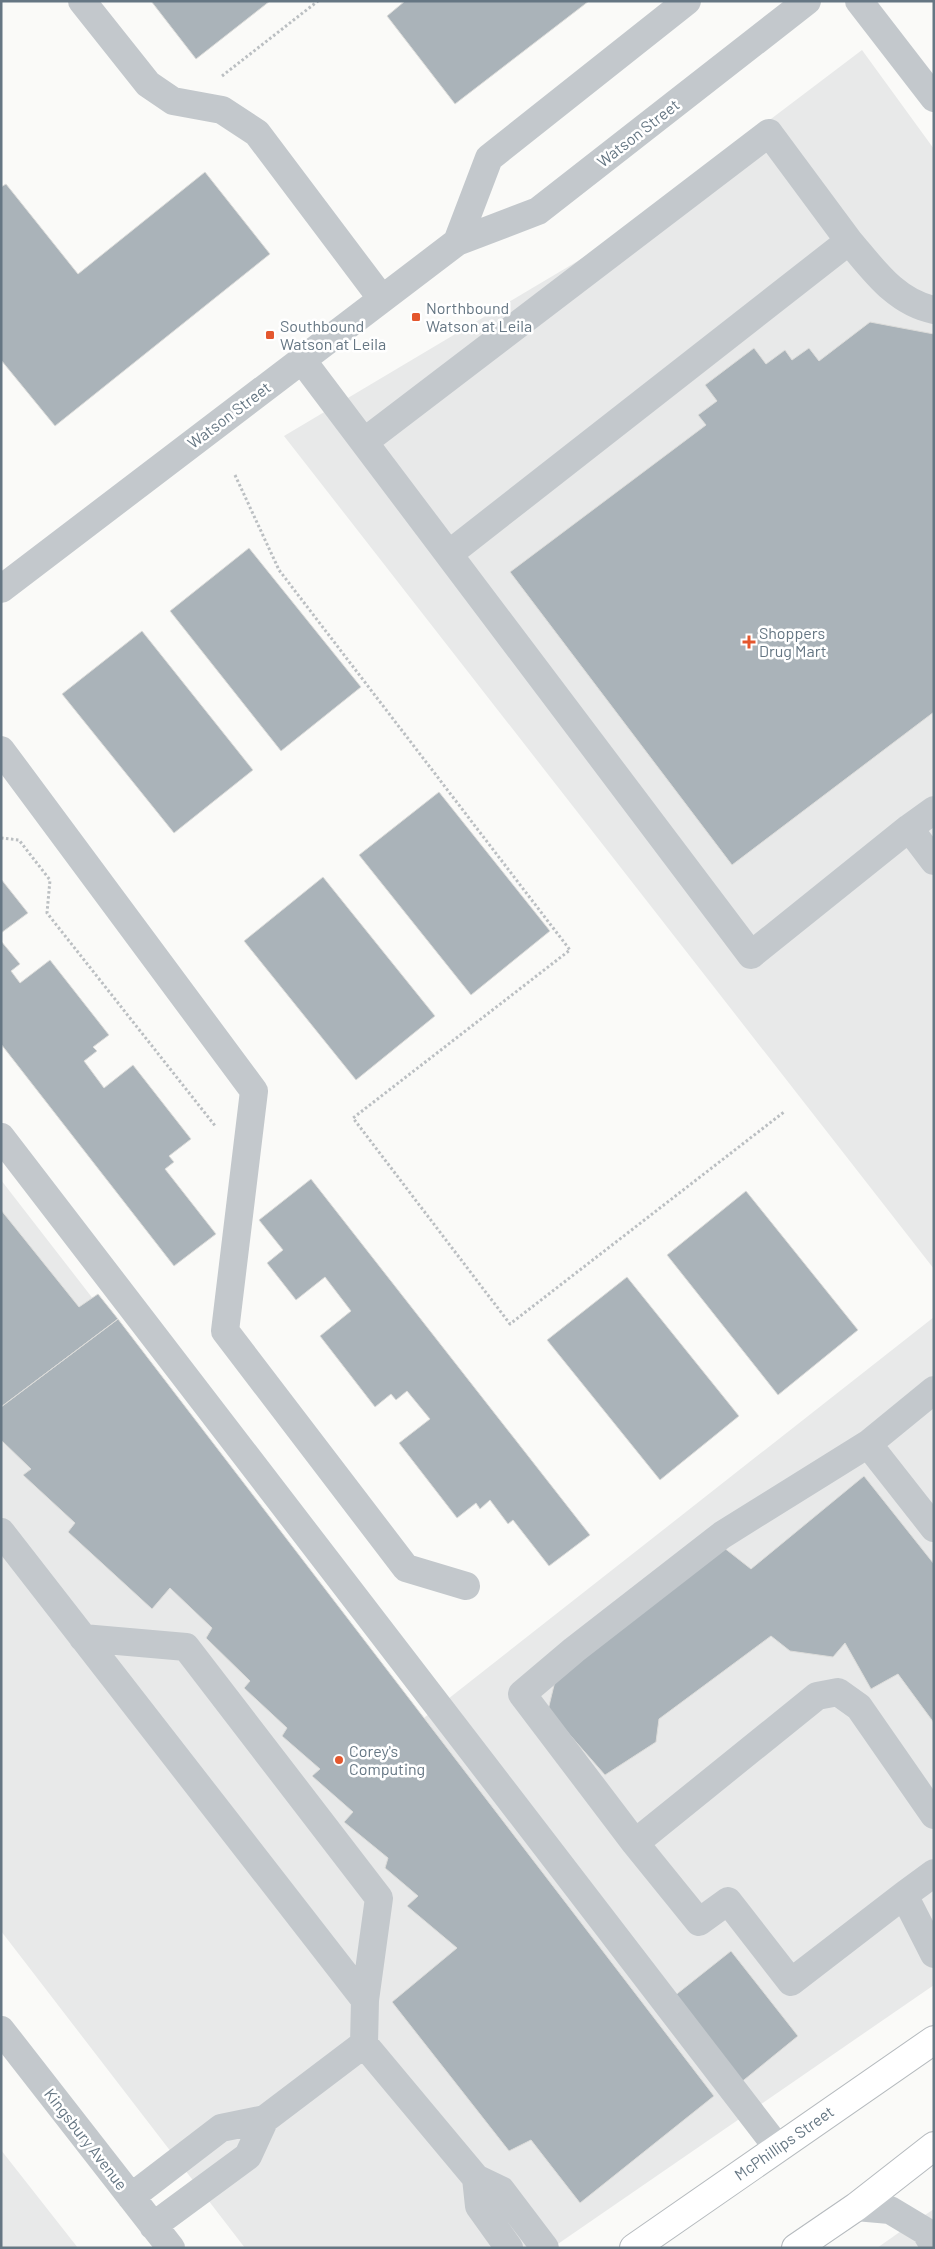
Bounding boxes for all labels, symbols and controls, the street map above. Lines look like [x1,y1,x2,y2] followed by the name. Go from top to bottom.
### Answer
[593,95,683,171] street label: Watson Street
[426,298,532,335] place label: Northbound Watson at Leila
[410,311,422,323] marker: Northbound Watson at Leila
[280,316,386,353] place label: Southbound Watson at Leila
[264,329,276,341] marker: Southbound Watson at Leila
[183,377,274,452] street label: Watson Street
[759,623,827,660] place label: Shoppers Drug Mart
[743,636,755,648] marker: Shoppers Drug Mart
[349,1741,425,1778] place label: Corey's Computing
[333,1754,345,1766] marker: Corey's Computing
[41,2084,132,2193] street label: Kingsbury Avenue
[730,2101,837,2184] street label: McPhillips Street

